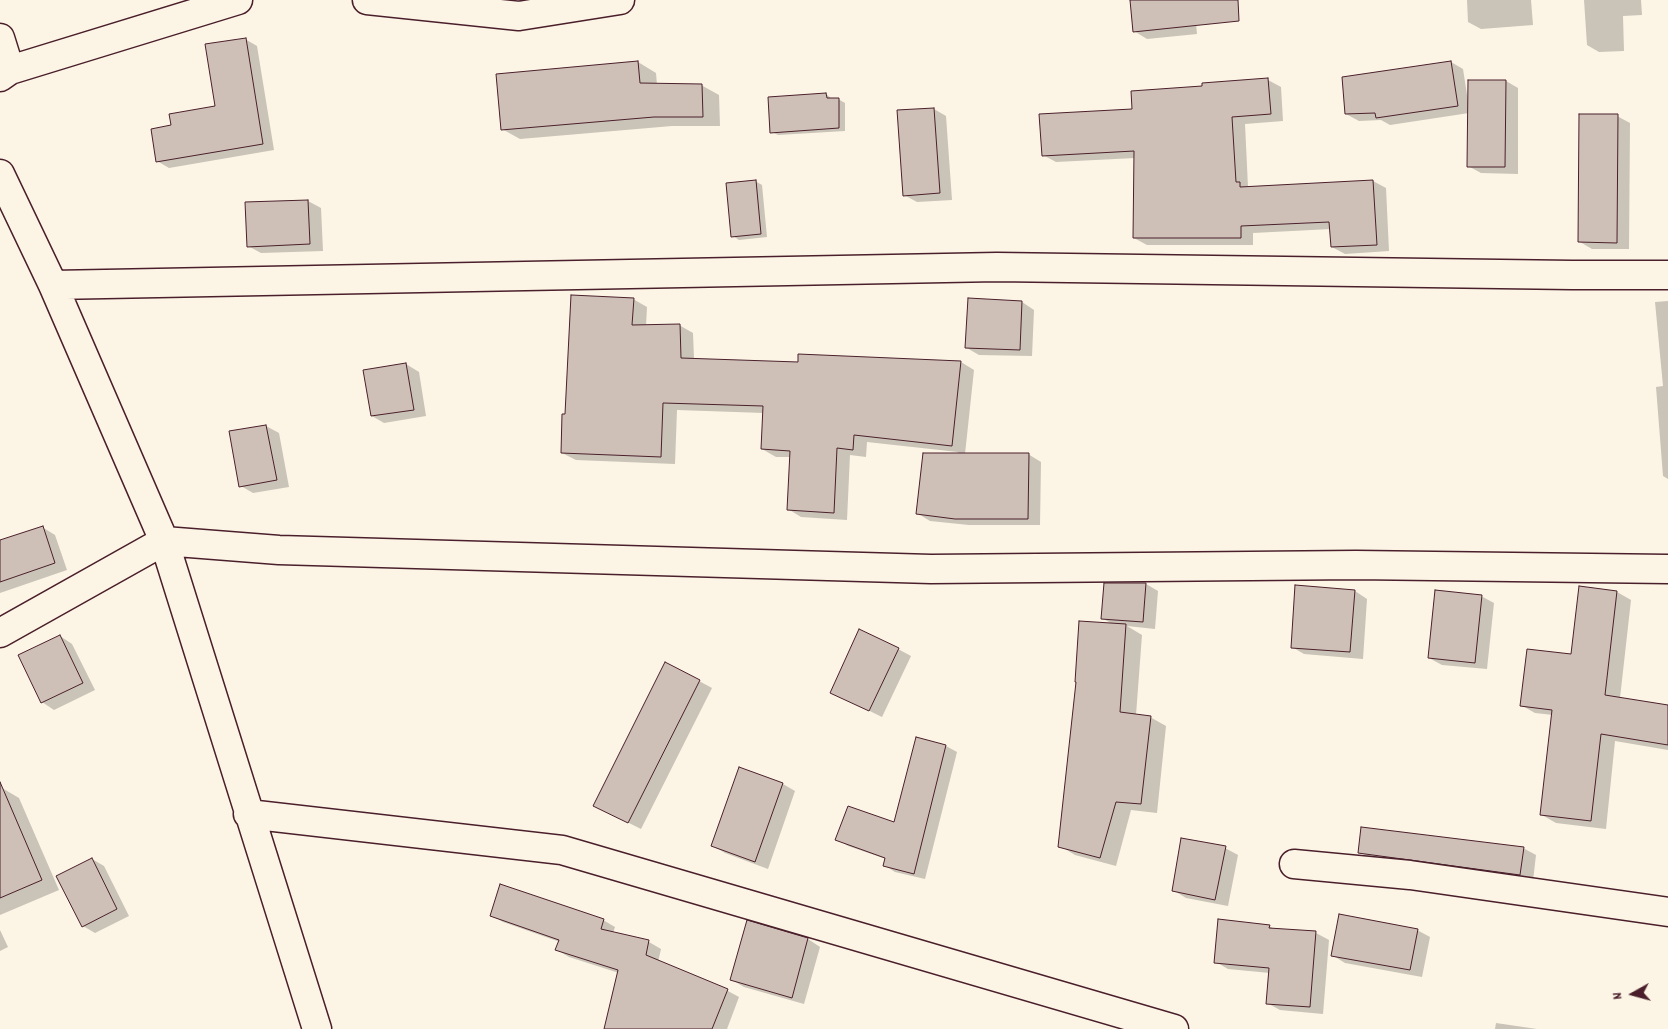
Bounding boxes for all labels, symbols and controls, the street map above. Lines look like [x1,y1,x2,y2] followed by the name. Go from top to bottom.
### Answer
[1608,969,1658,1019] north arrow
[1608,991,1628,1000] text: N

